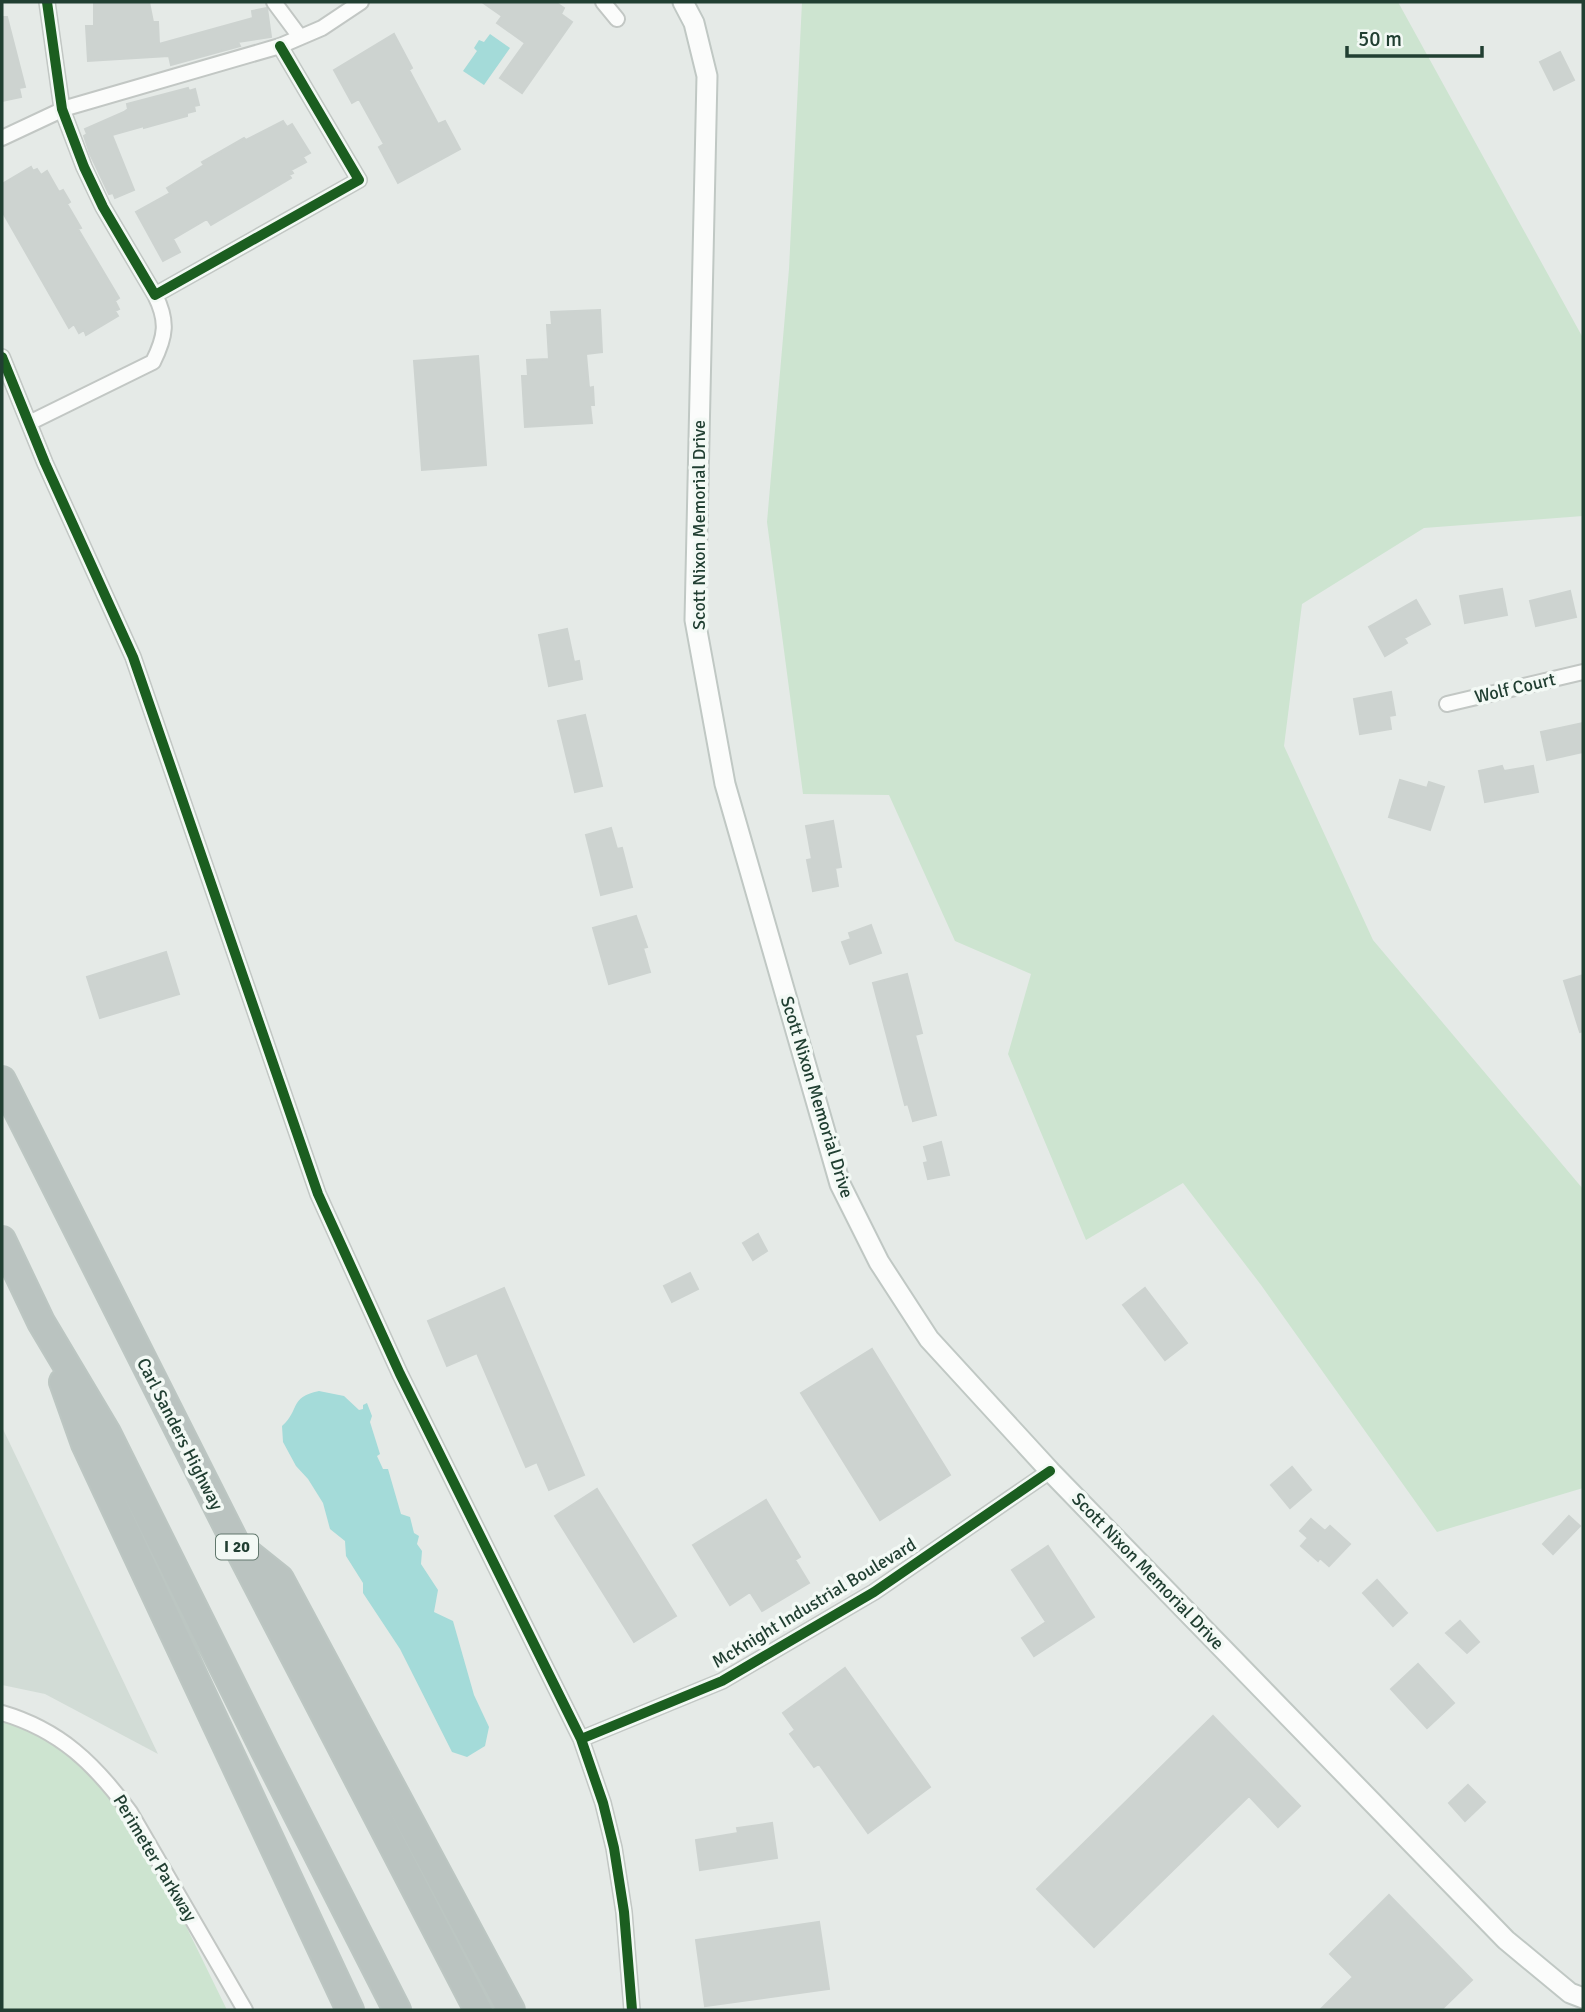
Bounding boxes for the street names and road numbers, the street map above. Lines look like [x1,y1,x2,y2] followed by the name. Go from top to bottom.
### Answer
[688,420,710,630] street label: Scott Nixon Memorial Drive
[1472,668,1558,708] street label: Wolf Court
[776,993,858,1201] street label: Scott Nixon Memorial Drive
[132,1354,228,1514] street label: Carl Sanders Highway
[1067,1488,1229,1654] street label: Scott Nixon Memorial Drive
[708,1533,920,1673] street label: McKnight Industrial Boulevard
[216,1534,258,1560] road number: I 20
[108,1790,202,1926] street label: Perimeter Parkway

